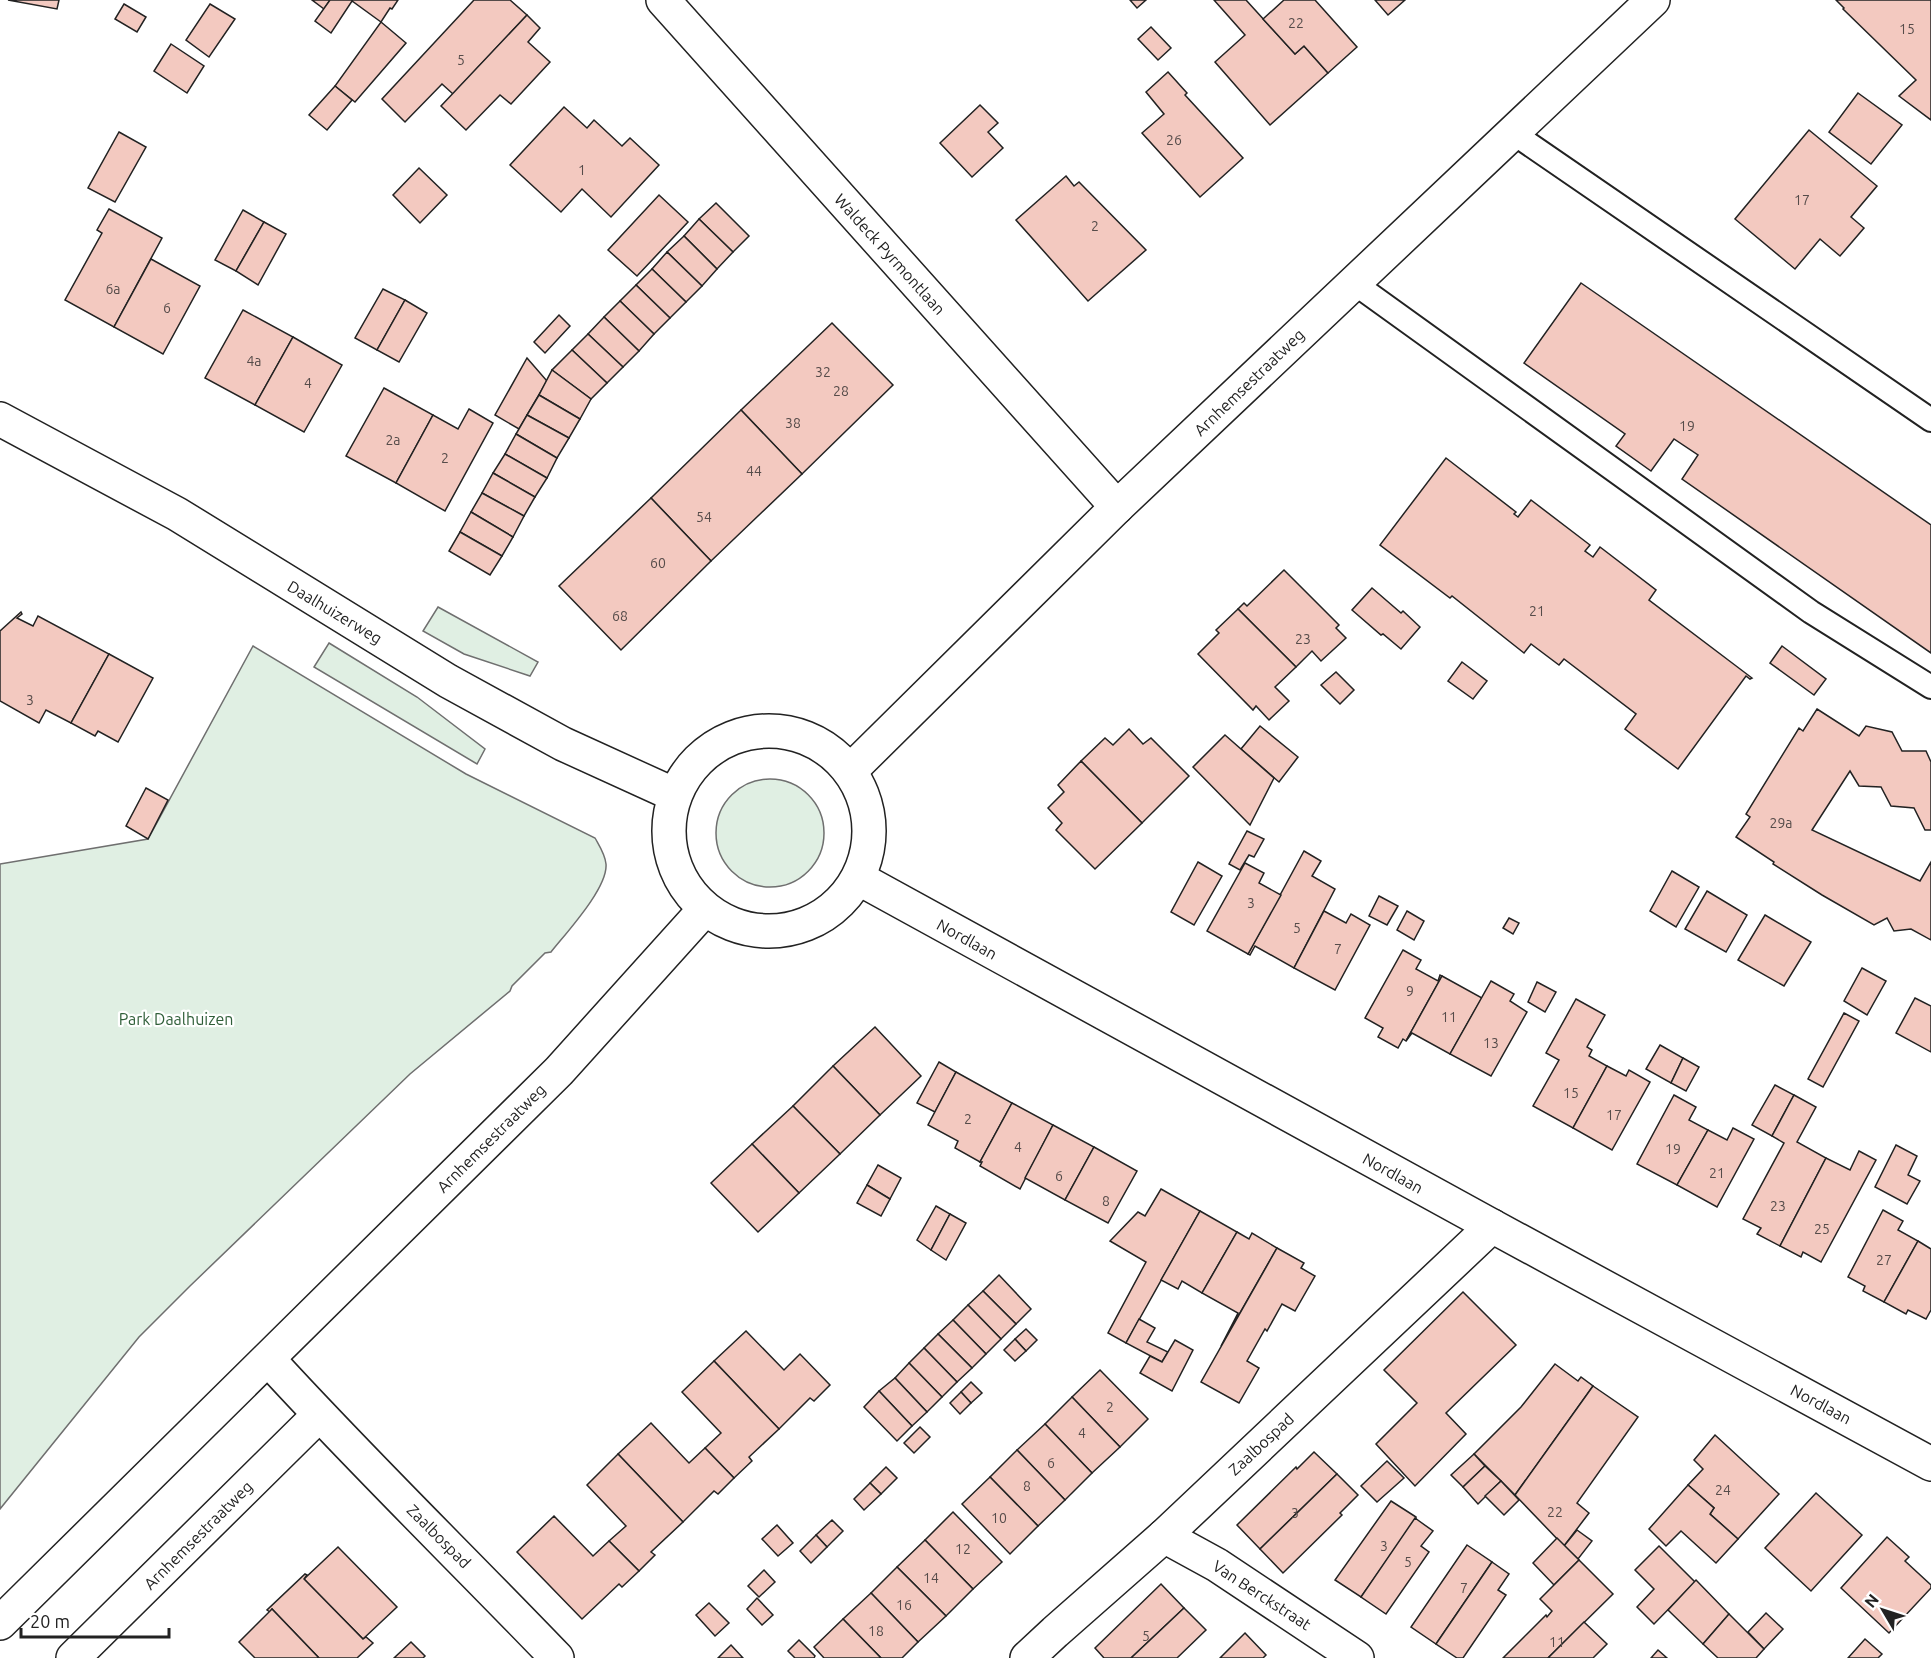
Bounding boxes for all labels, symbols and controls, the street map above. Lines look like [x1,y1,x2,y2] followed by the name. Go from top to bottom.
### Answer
[1288,15,1304,31] house number: 22
[1899,21,1915,37] house number: 15
[457,52,465,68] house number: 5
[1166,132,1182,148] house number: 26
[578,162,586,178] house number: 1
[831,190,949,318] street label: Waldeck Pyrmontlaan
[1794,192,1810,208] house number: 17
[1091,218,1099,234] house number: 2
[105,281,121,297] house number: 6a
[163,300,171,316] house number: 6
[1190,325,1308,439] street label: Arnhemsestraatweg
[246,353,262,369] house number: 4a
[815,364,831,380] house number: 32
[304,375,312,391] house number: 4
[833,383,849,399] house number: 28
[785,415,801,431] house number: 38
[1679,418,1695,434] house number: 19
[385,432,401,448] house number: 2a
[441,450,449,466] house number: 2
[746,463,762,479] house number: 44
[696,509,712,525] house number: 54
[650,555,666,571] house number: 60
[285,577,385,647] street label: Daalhuizerweg
[1529,603,1545,619] house number: 21
[612,608,628,624] house number: 68
[1295,631,1311,647] house number: 23
[26,692,34,708] house number: 3
[1770,815,1793,831] house number: 29a
[1247,895,1255,911] house number: 3
[934,915,1000,963] street label: Nordlaan
[1293,920,1301,936] house number: 5
[1334,941,1342,957] house number: 7
[1406,983,1414,999] house number: 9
[1441,1009,1457,1025] house number: 11
[119,1010,233,1028] park label: Park Daalhuizen
[1483,1035,1499,1051] house number: 13
[433,1080,549,1196] street label: Arnhemsestraatweg
[1563,1085,1579,1101] house number: 15
[1606,1107,1622,1123] house number: 17
[964,1111,972,1127] house number: 2
[1014,1139,1022,1155] house number: 4
[1665,1141,1681,1157] house number: 19
[1360,1149,1426,1197] street label: Nordlaan
[1709,1165,1725,1181] house number: 21
[1055,1168,1063,1184] house number: 6
[1102,1193,1110,1209] house number: 8
[1770,1198,1786,1214] house number: 23
[1814,1221,1830,1237] house number: 25
[1876,1252,1892,1268] house number: 27
[1788,1381,1854,1427] street label: Nordlaan
[1106,1399,1114,1415] house number: 2
[1225,1409,1297,1479] street label: Zaalbospad
[1078,1425,1086,1441] house number: 4
[1047,1455,1055,1471] house number: 6
[140,1477,256,1593] street label: Arnhemsestraatweg
[1023,1478,1031,1494] house number: 8
[1715,1482,1731,1498] house number: 24
[404,1501,474,1571] street label: Zaalbospad
[1547,1504,1563,1520] house number: 22
[1291,1505,1299,1521] house number: 3
[991,1510,1007,1526] house number: 10
[1380,1538,1388,1554] house number: 3
[955,1541,971,1557] house number: 12
[1404,1554,1412,1570] house number: 5
[1210,1557,1315,1634] street label: Van Berckstraat
[923,1570,939,1586] house number: 14
[1460,1580,1468,1596] house number: 7
[1853,1580,1913,1640] north arrow
[1861,1590,1882,1611] text: N
[896,1597,912,1613] house number: 16
[21,1601,170,1639] scale bar
[30,1611,70,1631] text: 20 m
[868,1623,884,1639] house number: 18
[1142,1628,1150,1644] house number: 5
[1549,1634,1565,1650] house number: 11

